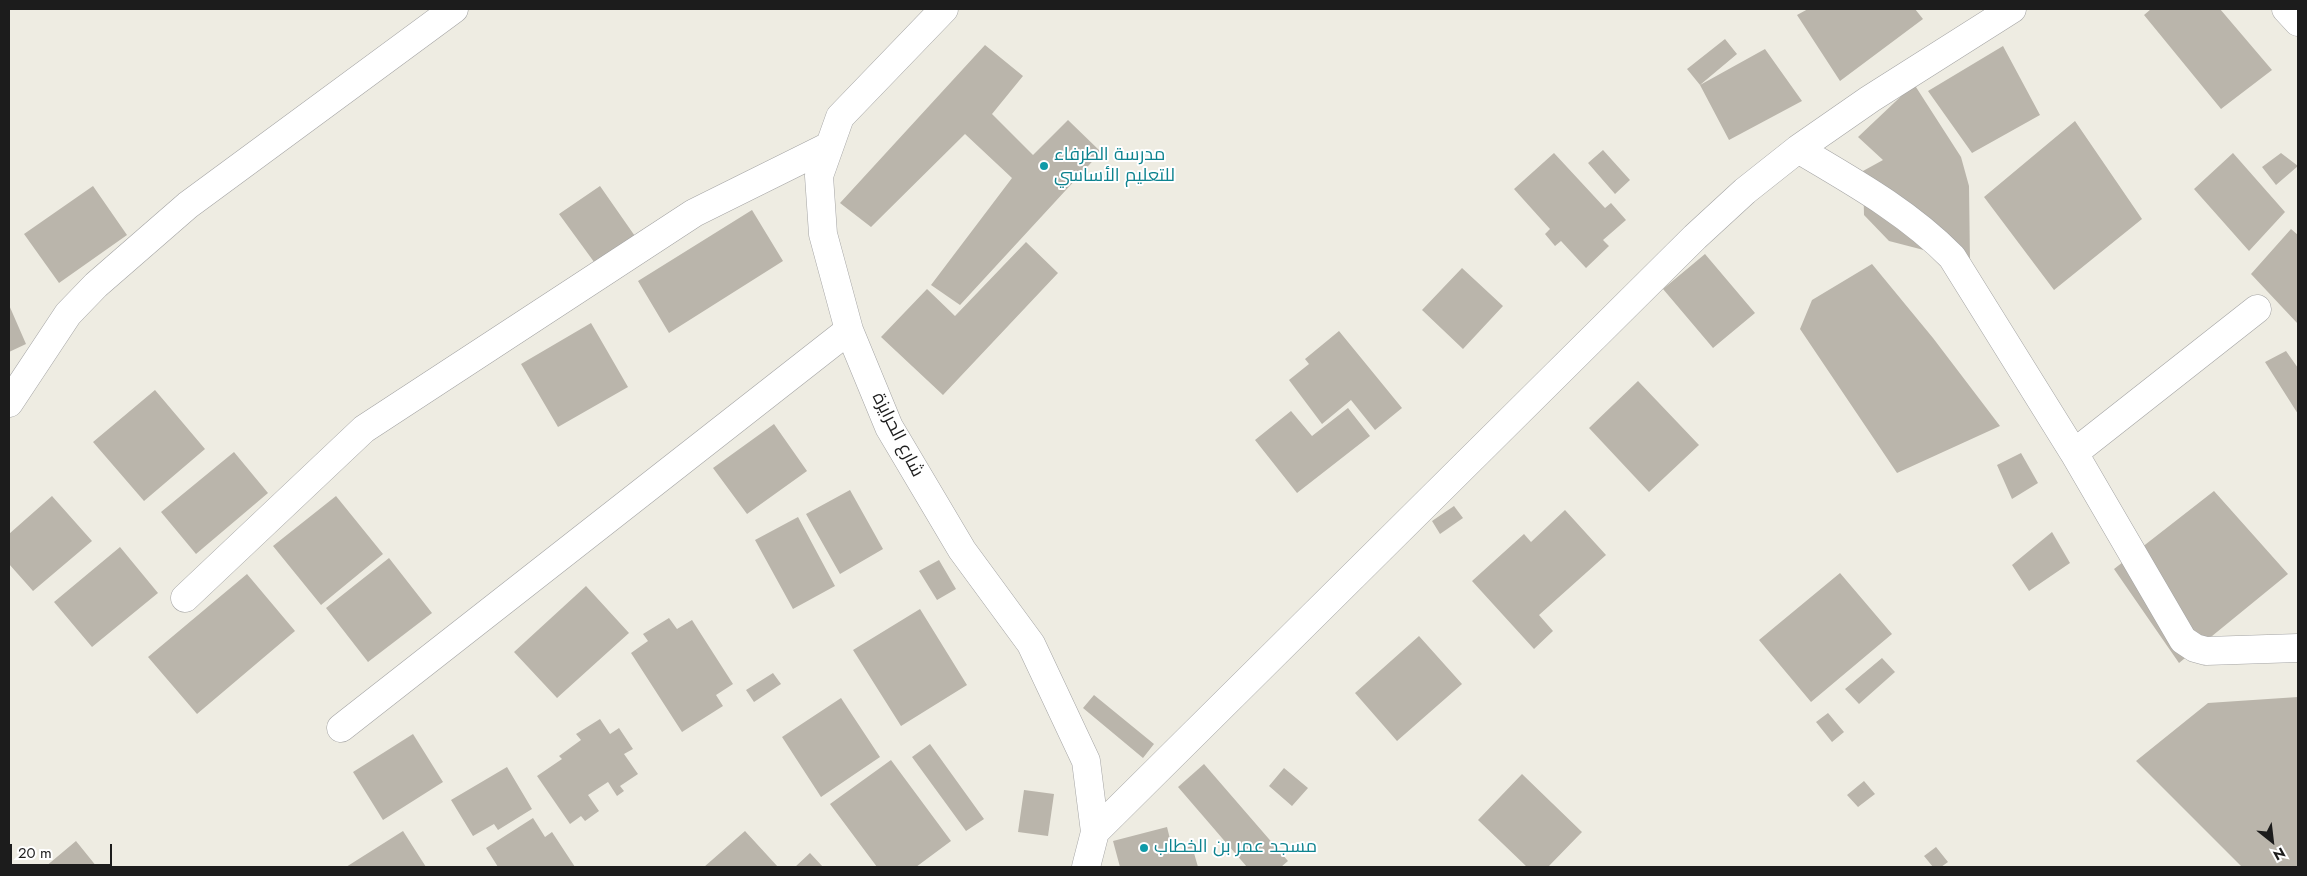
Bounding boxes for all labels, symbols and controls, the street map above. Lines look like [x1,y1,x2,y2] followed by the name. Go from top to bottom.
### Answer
[1054,145,1175,188] place label: مدرسة الطرفاء للتعليم الأساسي
[1038,160,1050,172] marker: مدرسة الطرفاء للتعليم الأساسي
[867,389,927,481] street label: شارع الحرايزة
[2247,816,2297,866] north arrow
[12,834,115,866] scale bar
[1154,837,1317,859] place label: مسجد عمر بن الخطاب
[18,842,52,864] text: 20 m
[1138,842,1150,854] marker: مسجد عمر بن الخطاب
[2270,843,2289,866] text: N

